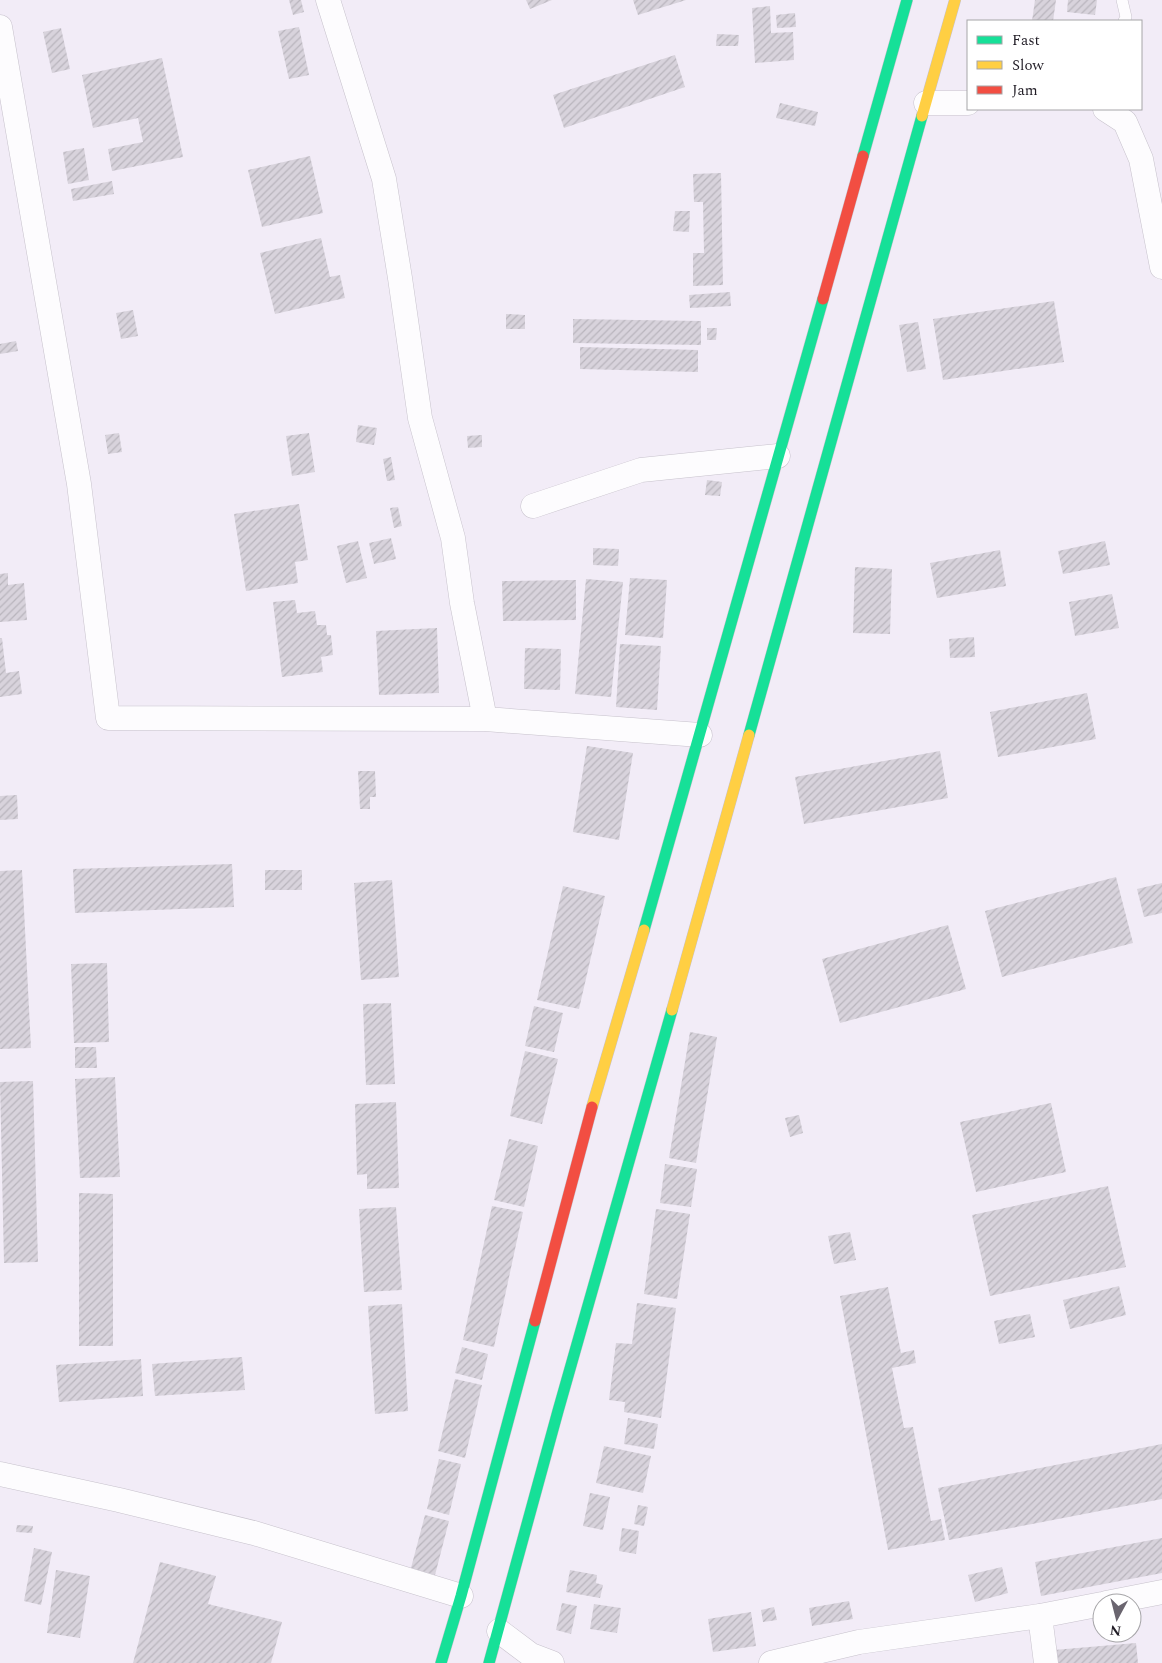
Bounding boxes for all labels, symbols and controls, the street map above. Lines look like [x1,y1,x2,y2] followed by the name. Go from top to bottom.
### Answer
[967,20,1142,110] legend
[1012,29,1040,52] text: Fast
[1012,54,1044,77] text: Slow
[1012,79,1038,102] text: Jam
[1092,1593,1142,1643] north arrow
[1109,1619,1122,1642] text: N

